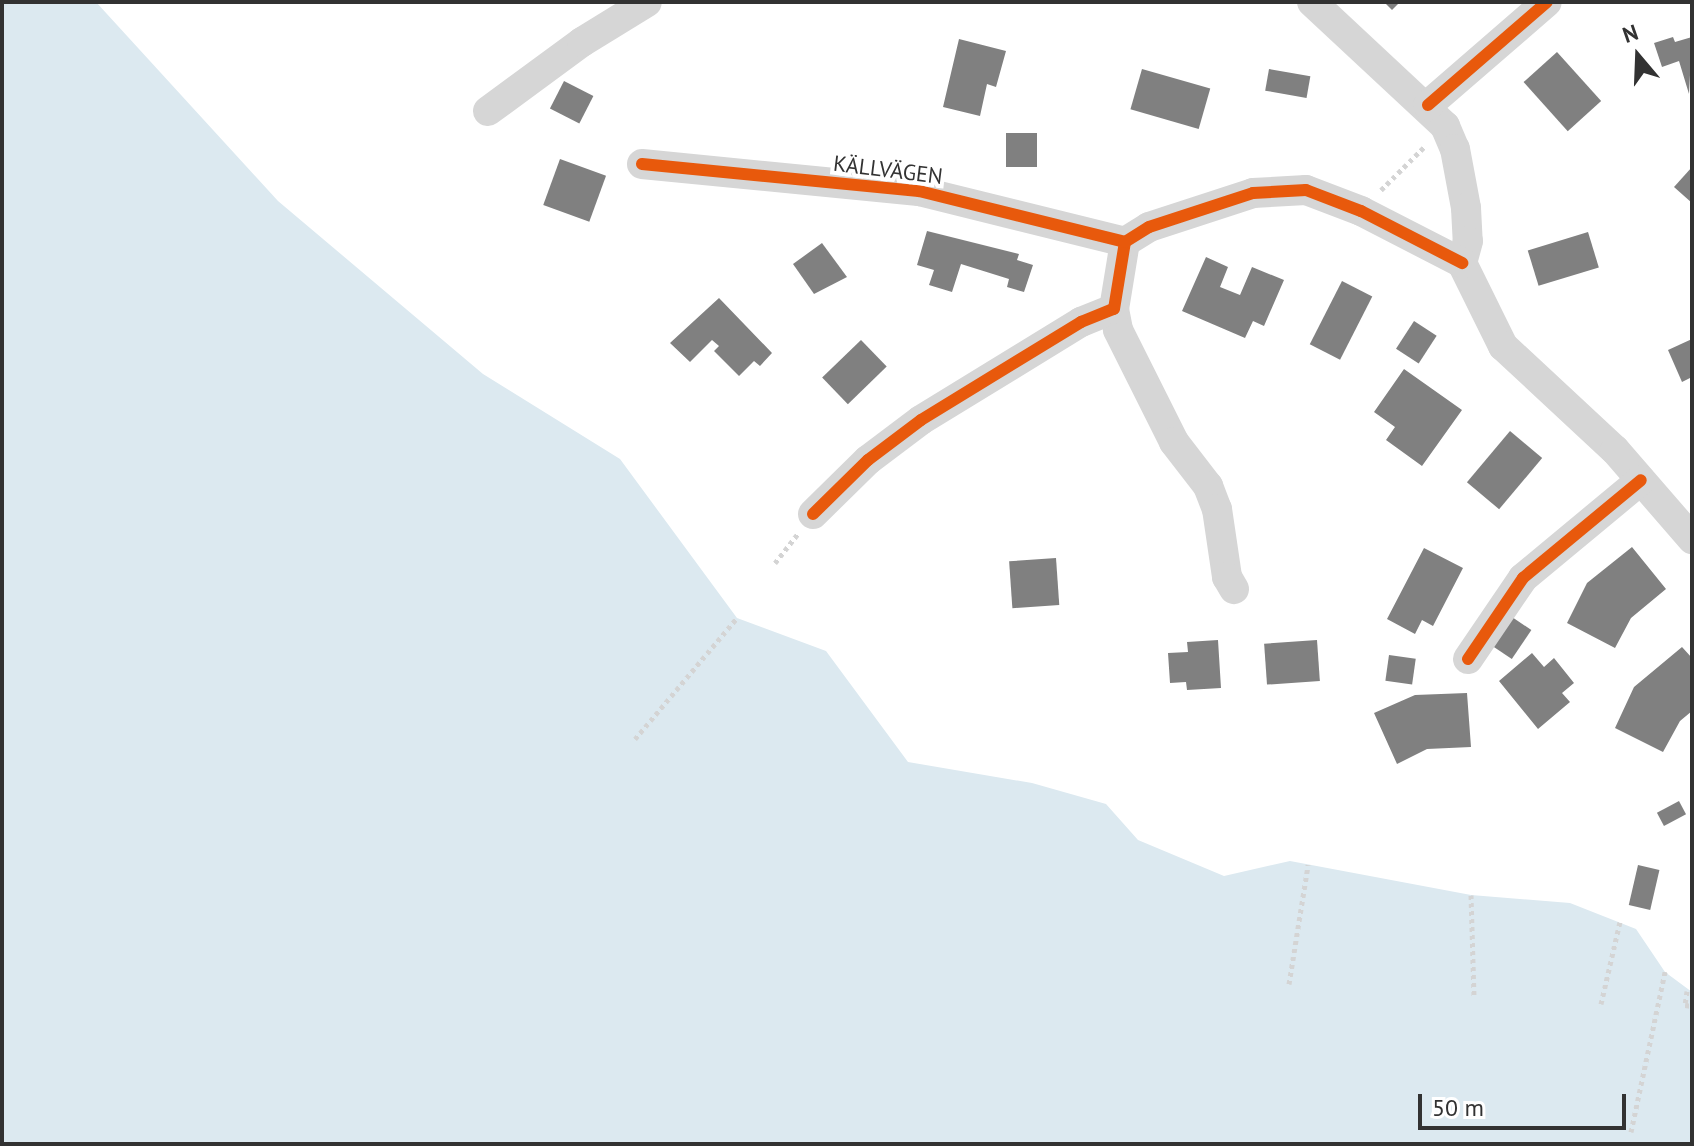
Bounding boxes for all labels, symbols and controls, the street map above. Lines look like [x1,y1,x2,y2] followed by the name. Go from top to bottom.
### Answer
[1598,16,1678,96] north arrow
[1619,18,1642,49] text: N
[832,150,944,190] street label: KÄLLVÄGEN
[1422,1078,1630,1128] scale bar
[1432,1092,1484,1123] text: 50 m

